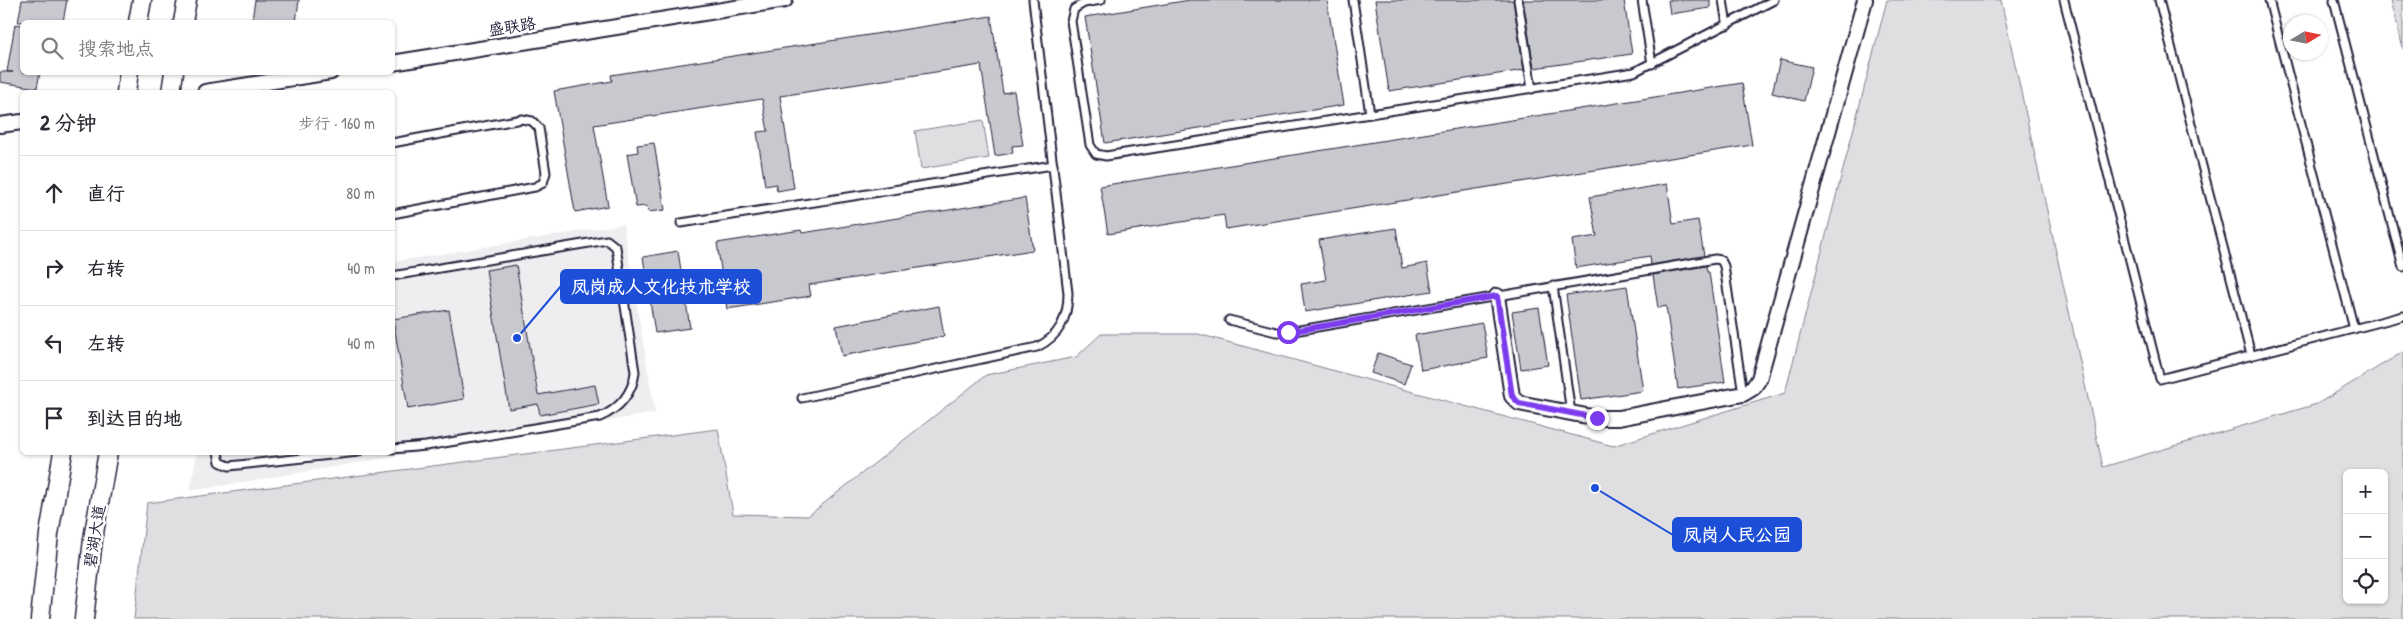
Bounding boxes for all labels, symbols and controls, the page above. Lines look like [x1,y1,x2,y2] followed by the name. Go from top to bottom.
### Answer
[487,11,537,41] street label: 盛联路
[2283,15,2328,60] north arrow
[20,20,395,75] search box
[38,34,66,62] icon: search
[78,35,154,61] text: 搜索地点
[40,108,97,137] text: 2 分钟
[299,112,375,134] text: 步行 · 160 m
[40,179,68,207] icon: ahead
[87,180,125,206] text: 直行
[346,182,375,204] text: 80 m
[40,254,68,282] icon: right
[87,255,125,281] text: 右转
[347,257,375,279] text: 40 m
[561,270,761,303] callout: 凤岗成人文化技术学校
[571,274,751,299] text: 凤岗成人文化技术学校
[1277,321,1300,344] route start
[40,329,68,357] icon: left
[87,330,125,356] text: 左转
[347,332,375,354] text: 40 m
[40,404,68,432] icon: arrive
[87,405,182,431] text: 到达目的地
[1586,407,1609,430] route end
[2343,469,2388,604] map controls
[2343,469,2388,514] button: +
[78,503,110,569] street label: 碧湖大道
[2343,514,2388,559] button: −
[1673,518,1801,551] callout: 凤岗人民公园
[1683,522,1791,547] text: 凤岗人民公园
[2343,559,2388,604] button: locate

